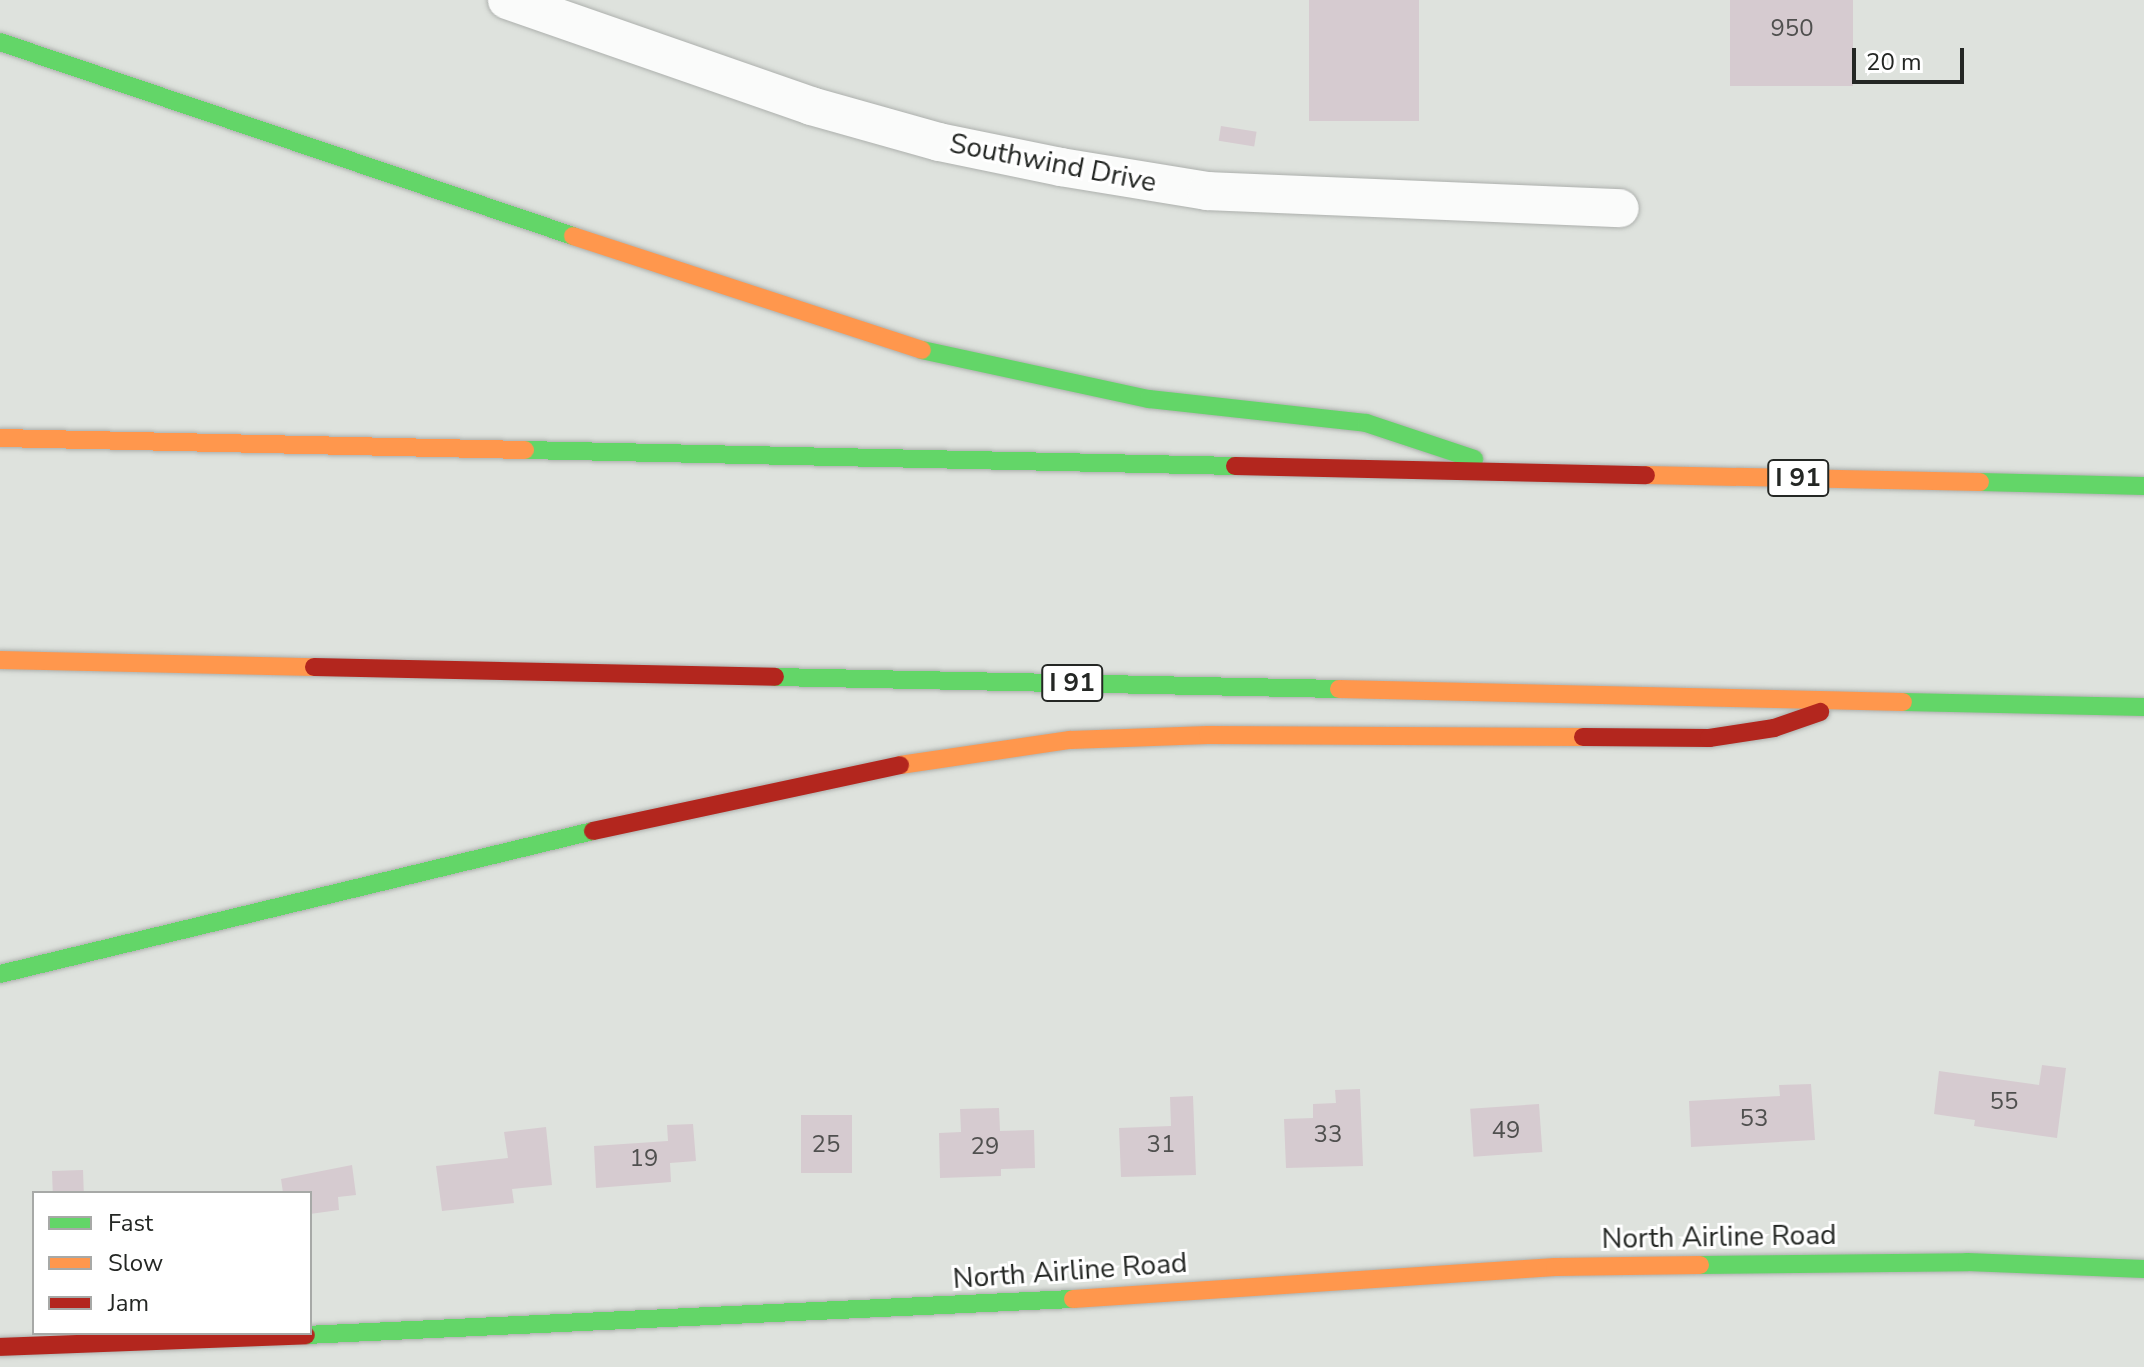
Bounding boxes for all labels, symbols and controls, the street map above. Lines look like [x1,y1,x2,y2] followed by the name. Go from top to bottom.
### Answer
[1770,15,1814,43] house number: 950
[1856,32,1968,82] scale bar
[1866,46,1922,78] text: 20 m
[947,126,1159,200] street label: Southwind Drive
[1766,456,1830,500] road number: I 91
[1040,661,1104,705] road number: I 91
[1990,1088,2018,1116] house number: 55
[1740,1105,1768,1133] house number: 53
[1492,1117,1520,1145] house number: 49
[1314,1121,1342,1149] house number: 33
[812,1131,840,1159] house number: 25
[1147,1131,1175,1159] house number: 31
[971,1133,999,1161] house number: 29
[630,1145,658,1173] house number: 19
[32,1191,312,1335] legend
[108,1207,153,1239] text: Fast
[1601,1218,1837,1256] street label: North Airline Road
[952,1246,1188,1296] street label: North Airline Road
[108,1247,163,1279] text: Slow
[108,1287,149,1319] text: Jam

